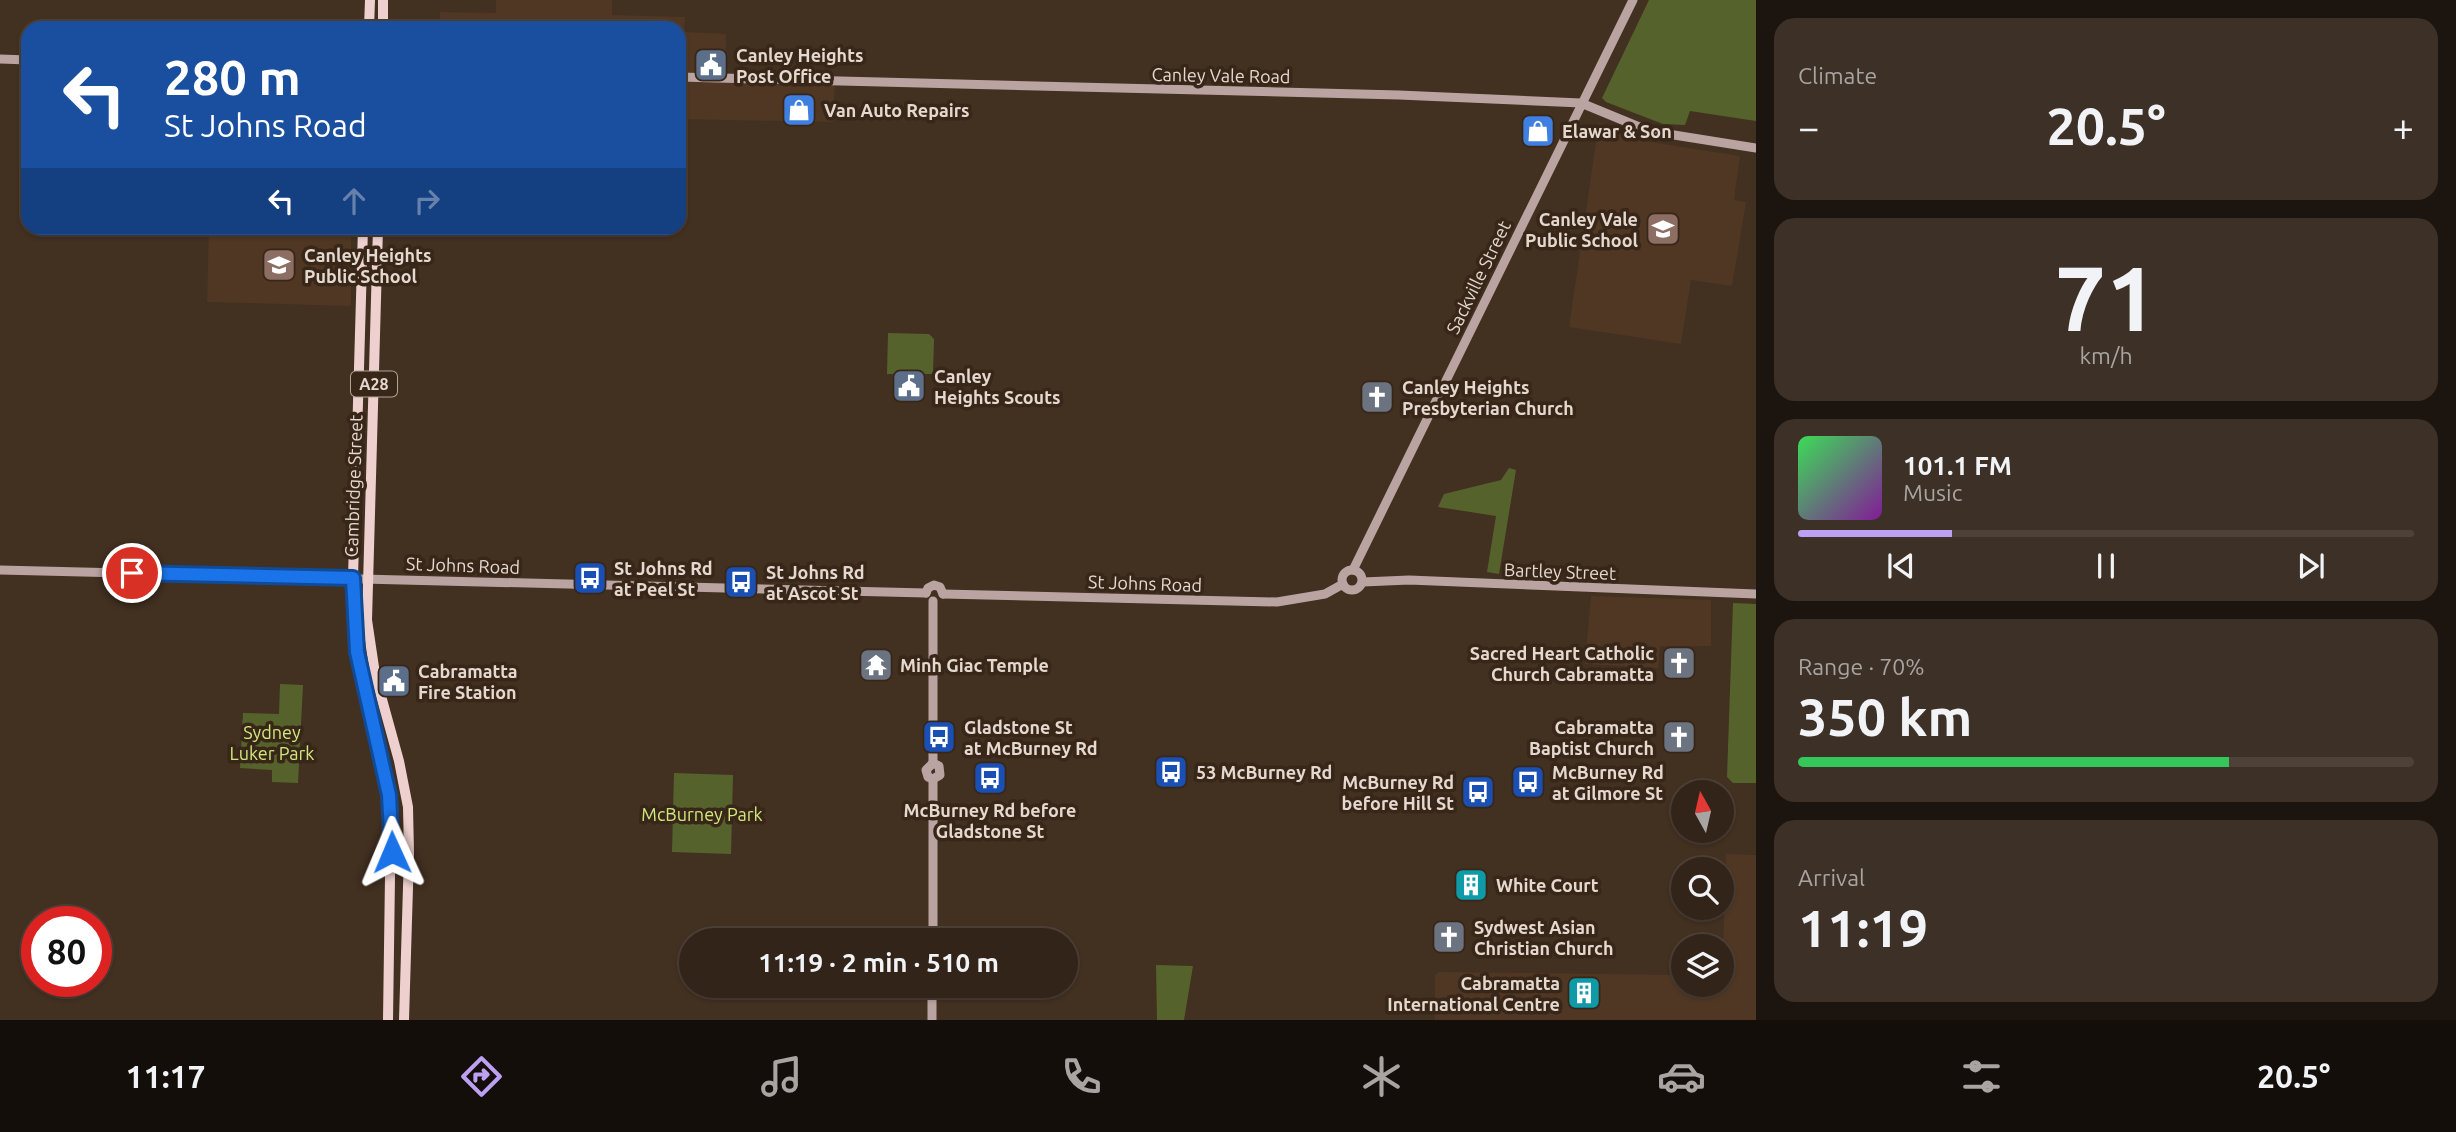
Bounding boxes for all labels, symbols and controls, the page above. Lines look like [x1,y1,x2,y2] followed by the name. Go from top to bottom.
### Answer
[736,45,863,86] place label: Canley Heights Post Office
[692,46,730,84] public building icon: Canley Heights Post Office
[49,49,140,140] icon: left
[164,49,301,104] text: 280 m
[1798,63,1877,88] text: Climate
[1152,64,1290,86] street label: Canley Vale Road
[780,91,818,129] shop icon: Van Auto Repairs
[2046,97,2166,155] text: 20.5°
[824,100,970,120] place label: Van Auto Repairs
[1798,106,1819,148] text: −
[2393,106,2414,148] text: +
[164,107,367,143] text: St Johns Road
[1519,112,1557,150] shop icon: Elawar & Son
[1562,121,1672,141] place label: Elawar & Son
[262,182,300,220] icon: left
[335,182,373,220] icon: ahead
[408,182,446,220] icon: right
[1525,209,1639,250] place label: Canley Vale Public School
[1644,210,1682,248] school or university icon: Canley Vale Public School
[1442,217,1514,337] street label: Sackville Street
[304,245,431,286] place label: Canley Heights Public School
[260,246,298,284] school or university icon: Canley Heights Public School
[2055,246,2157,348] text: 71
[2079,343,2133,368] text: km/h
[934,366,1060,407] place label: Canley Heights Scouts
[890,367,928,405] public building icon: Canley Heights Scouts
[351,372,397,396] road number: A28
[1402,377,1574,418] place label: Canley Heights Presbyterian Church
[1358,378,1396,416] church icon: Canley Heights Presbyterian Church
[341,414,365,558] street label: Cambridge Street
[1903,451,2012,480] text: 101.1 FM
[1903,480,1962,505] text: Music
[102,543,162,603] pin
[1882,547,1920,585] icon: previous
[2087,547,2125,585] icon: pause
[2292,547,2330,585] icon: next
[406,553,520,577] street label: St Johns Road
[113,554,151,592] icon: arrive
[614,558,713,599] place label: St Johns Rd at Peel St
[571,559,609,597] bus stop icon: St Johns Rd at Peel St
[1504,559,1616,583] street label: Bartley Street
[766,562,865,603] place label: St Johns Rd at Ascot St
[722,563,760,601] bus stop icon: St Johns Rd at Ascot St
[1088,571,1202,595] street label: St Johns Road
[1470,643,1654,684] place label: Sacred Heart Catholic Church Cabramatta
[1660,644,1698,682] church icon: Sacred Heart Catholic Church Cabramatta
[857,646,895,684] temple icon: Minh Giac Temple
[1798,654,1925,679] text: Range · 70%
[900,655,1049,675] place label: Minh Giac Temple
[418,661,518,702] place label: Cabramatta Fire Station
[375,662,413,700] public building icon: Cabramatta Fire Station
[1798,688,1972,746] text: 350 km
[964,717,1097,758] place label: Gladstone St at McBurney Rd
[1529,717,1654,758] place label: Cabramatta Baptist Church
[920,718,958,756] bus stop icon: Gladstone St at McBurney Rd
[1660,718,1698,756] church icon: Cabramatta Baptist Church
[230,722,314,763] park label: Sydney Luker Park
[1152,753,1190,791] bus stop icon: 53 McBurney Rd
[971,759,1009,797] bus stop icon: McBurney Rd before Gladstone St
[1196,762,1332,782] place label: 53 McBurney Rd
[1552,762,1664,803] place label: McBurney Rd at Gilmore St
[1509,763,1547,801] bus stop icon: McBurney Rd at Gilmore St
[1342,772,1454,813] place label: McBurney Rd before Hill St
[1459,773,1497,811] bus stop icon: McBurney Rd before Hill St
[1671,780,1734,844] north arrow
[1671,780,1734,997] map controls
[904,800,1076,841] place label: McBurney Rd before Gladstone St
[641,804,763,824] park label: McBurney Park
[355,815,429,889] position arrow
[1671,857,1734,920] button: search
[1798,865,1865,890] text: Arrival
[1452,866,1490,904] building icon: White Court
[1496,875,1599,895] place label: White Court
[1798,899,1928,957] text: 11:19
[21,906,112,997] speed limit sign: 80
[1474,917,1613,958] place label: Sydwest Asian Christian Church
[1430,918,1468,956] church icon: Sydwest Asian Christian Church
[1671,934,1734,997] button: layers
[758,948,999,977] text: 11:19 · 2 min · 510 m
[1387,973,1560,1014] place label: Cabramatta International Centre
[1565,974,1603,1012] building icon: Cabramatta International Centre
[457,1052,506,1101] icon: directions
[757,1052,806,1101] icon: music
[1057,1052,1106,1101] icon: phone
[1357,1052,1406,1101] icon: climate
[1657,1052,1706,1101] icon: car
[1957,1052,2006,1101] icon: filters
[126,1058,206,1094] text: 11:17
[2257,1058,2330,1094] text: 20.5°

